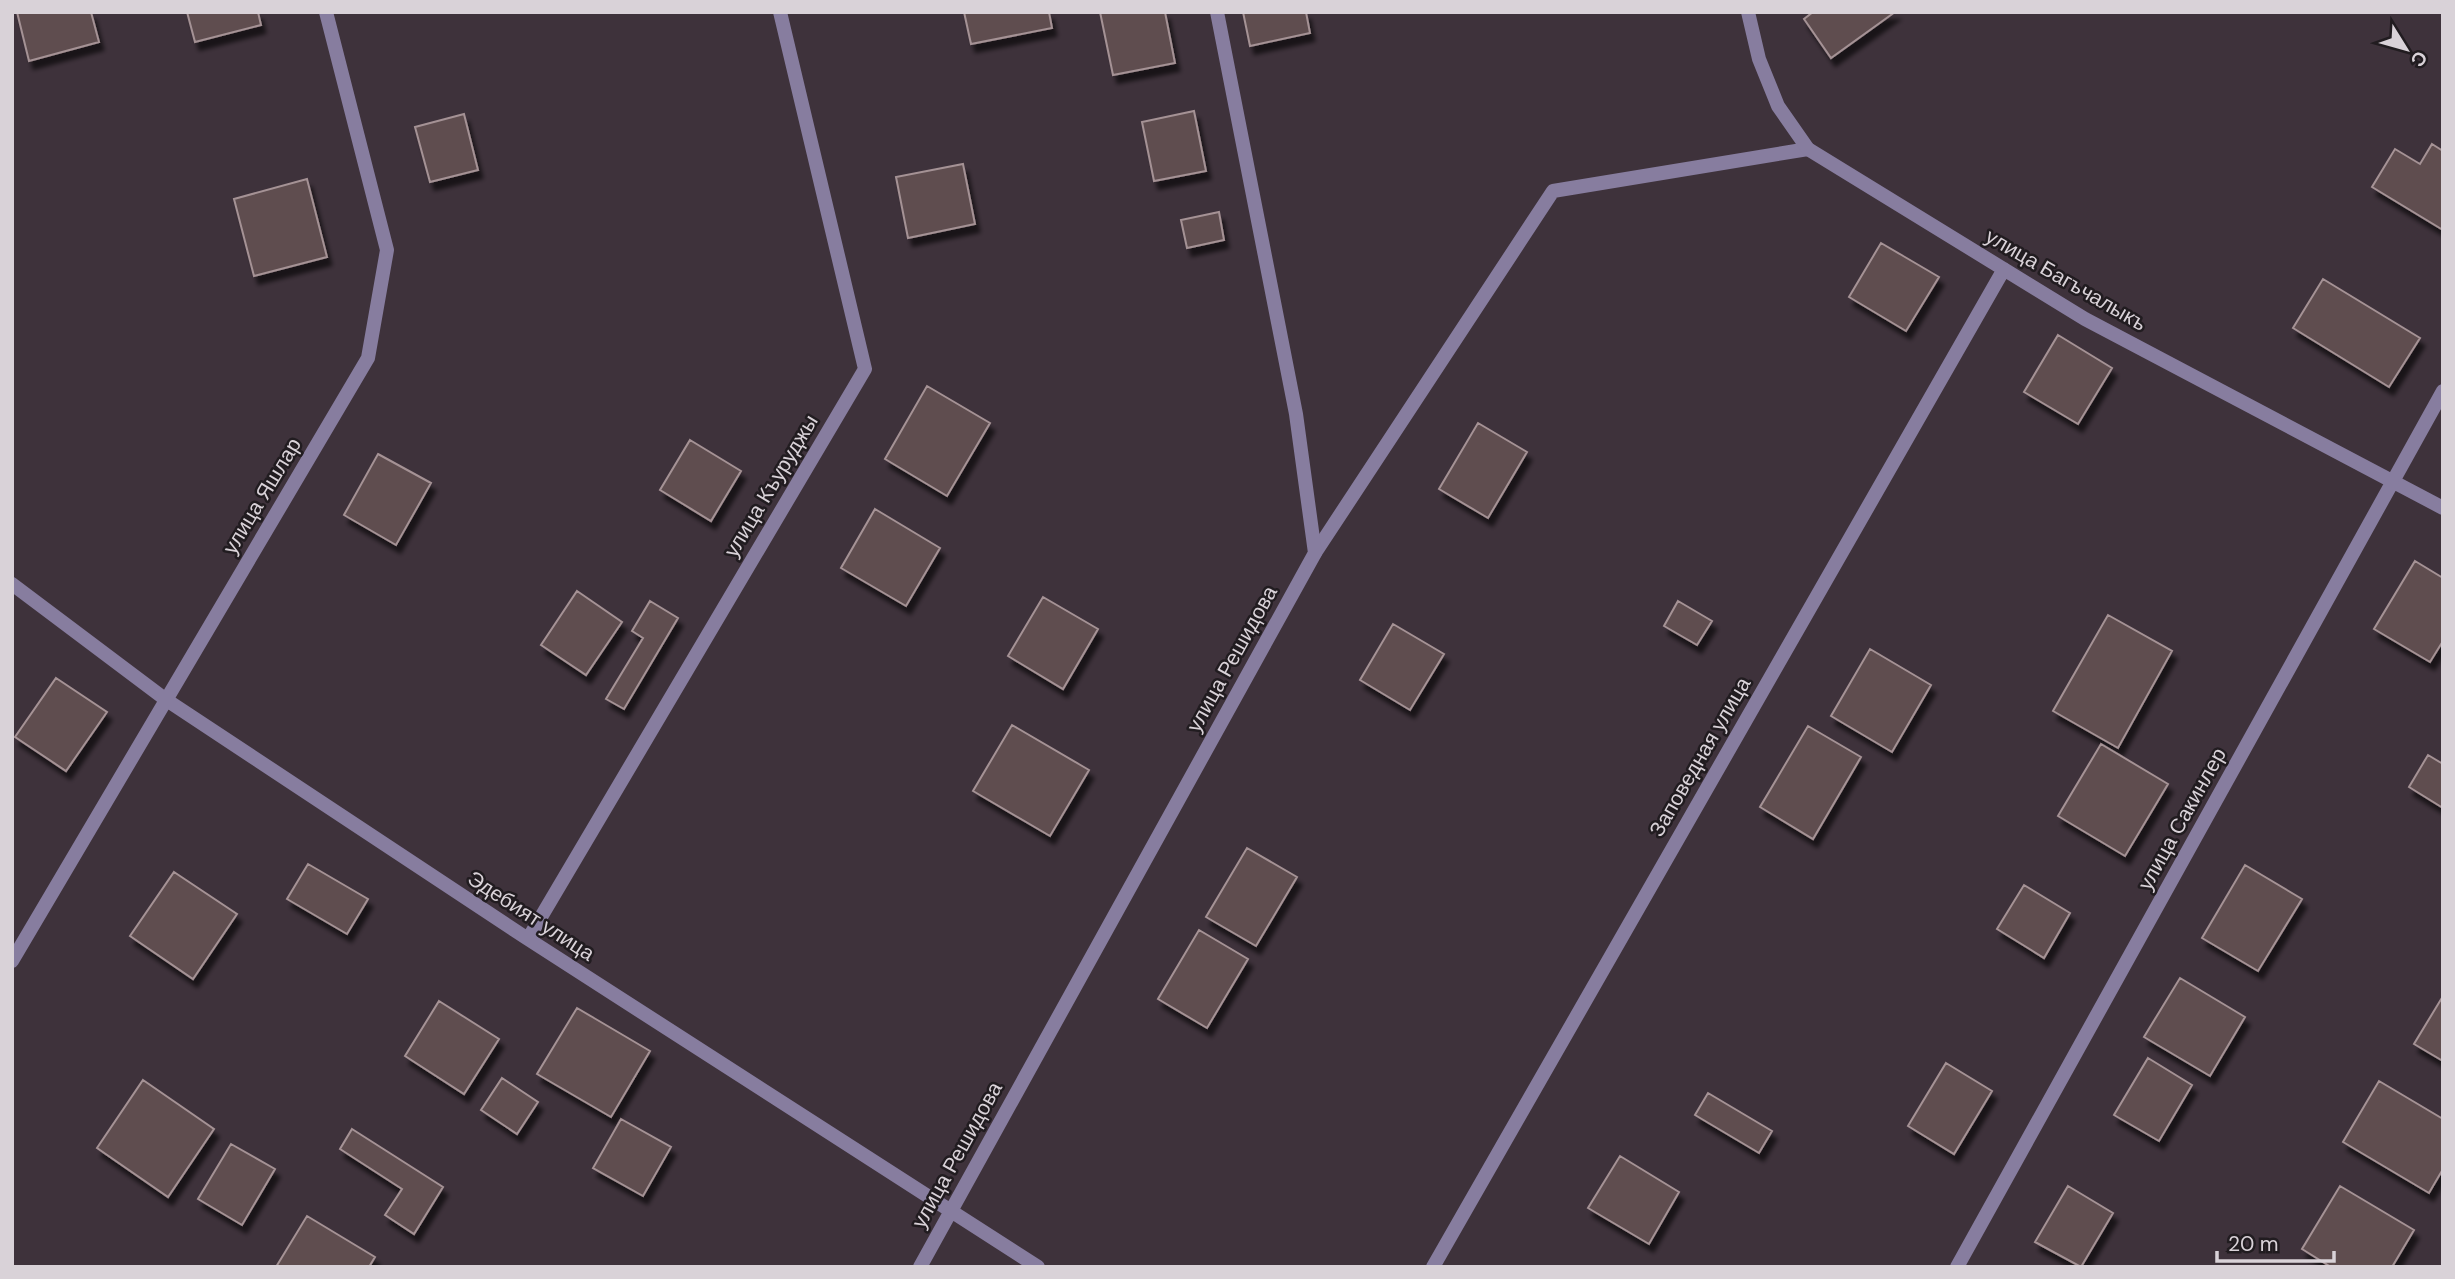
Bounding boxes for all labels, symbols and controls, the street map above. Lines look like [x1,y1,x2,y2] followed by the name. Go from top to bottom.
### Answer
[2371,14,2441,84] north arrow
[2405,46,2433,72] text: С
[1980,222,2152,338] street label: улица Багъчалыкъ
[717,410,825,562] street label: улица Къуруджы
[216,433,308,559] street label: улица Яшлар
[1180,581,1284,737] street label: улица Решидова
[1643,672,1757,842] street label: Заповедная улица
[2131,743,2233,895] street label: улица Сакинлер
[462,864,600,968] street label: Эдебият улица
[905,1077,1009,1233] street label: улица Решидова
[2217,1220,2334,1264] scale bar
[2228,1230,2279,1258] text: 20 m

